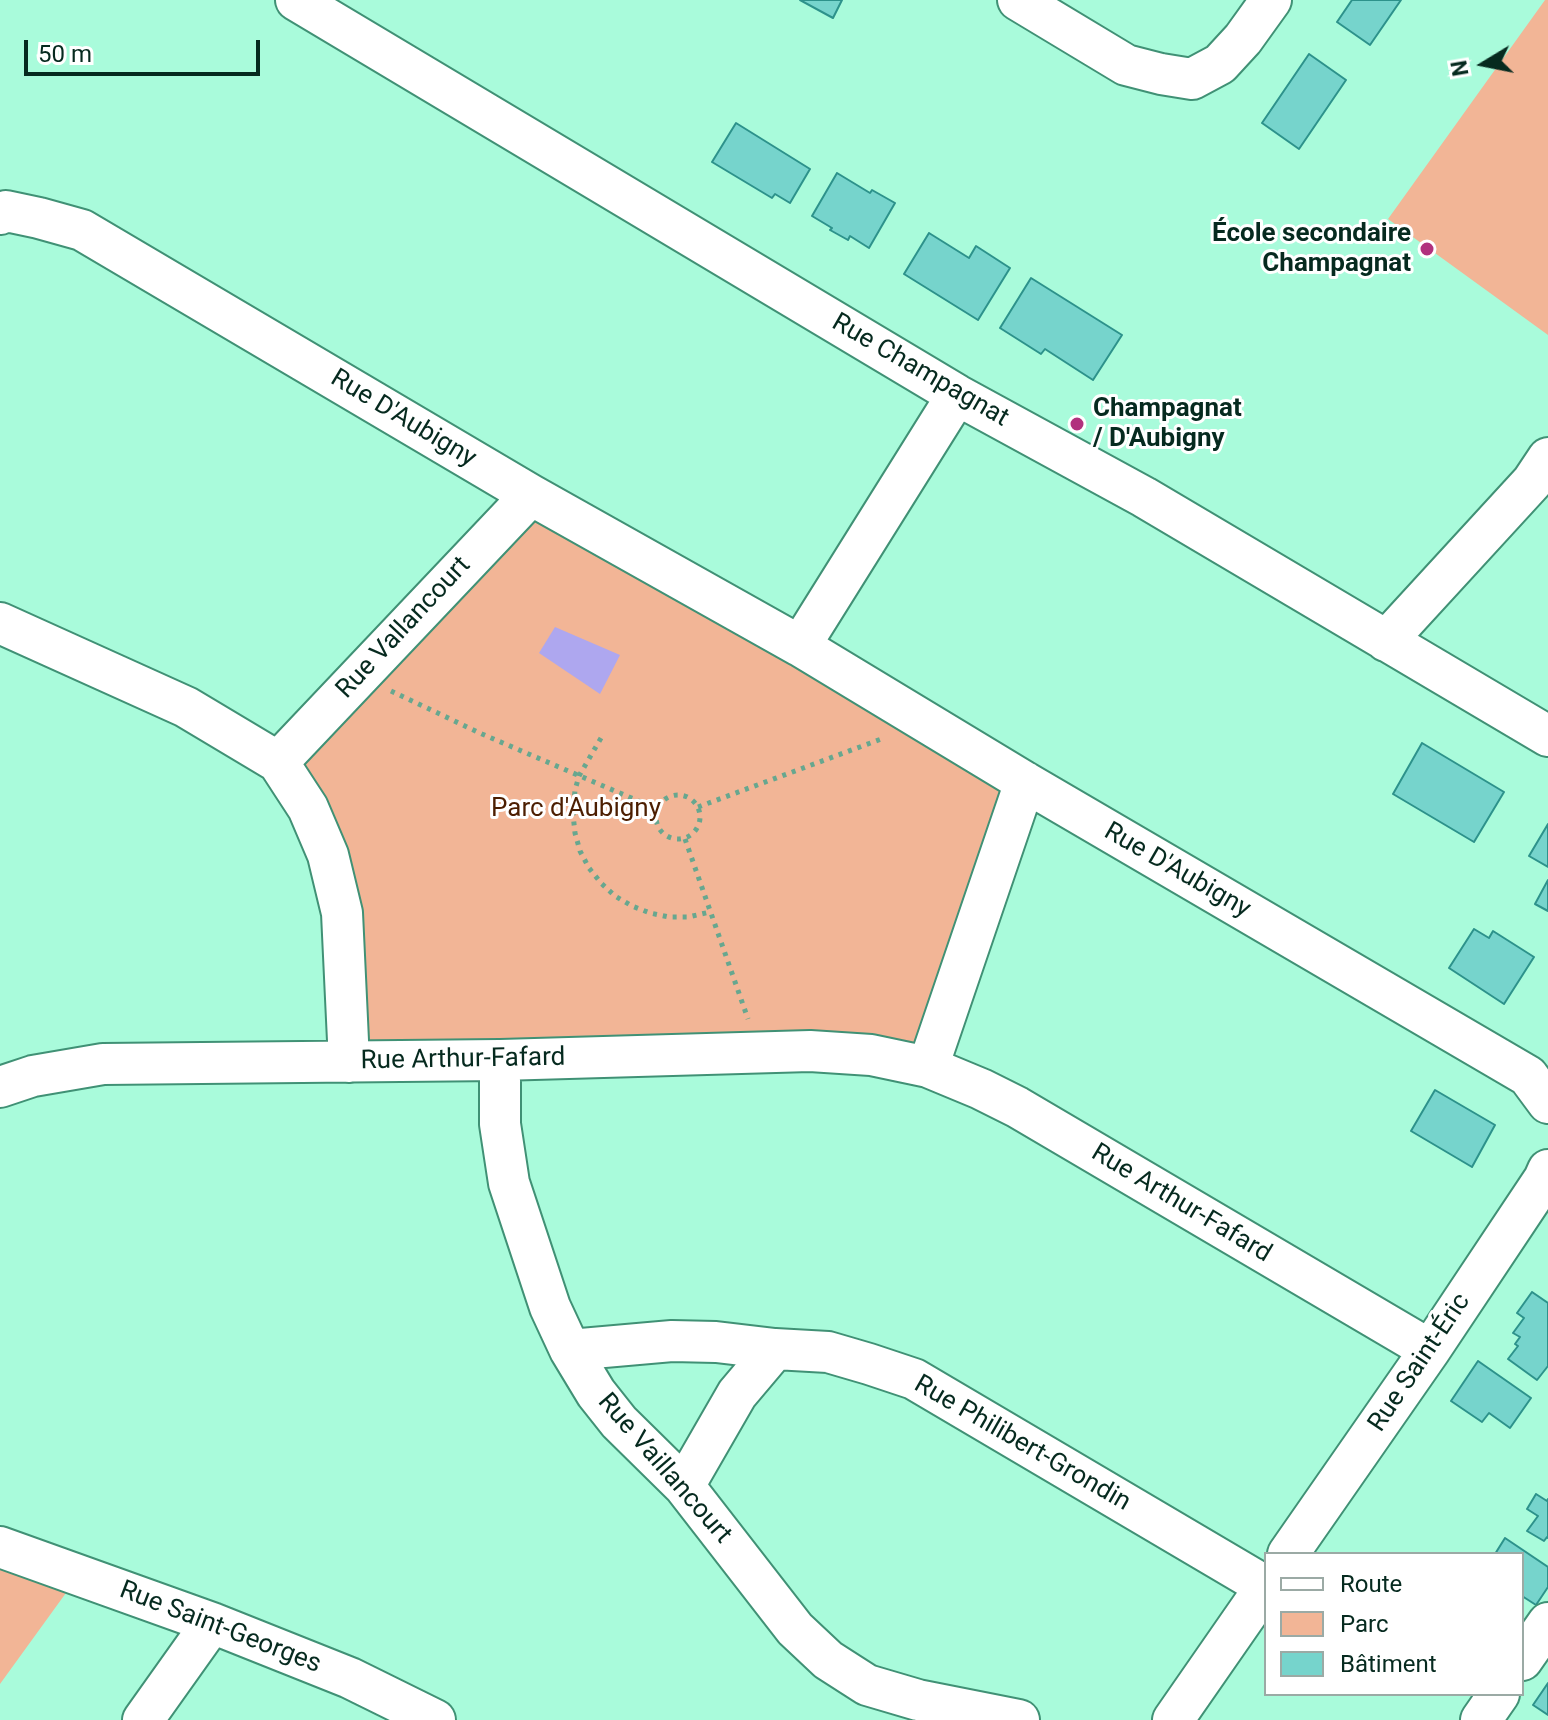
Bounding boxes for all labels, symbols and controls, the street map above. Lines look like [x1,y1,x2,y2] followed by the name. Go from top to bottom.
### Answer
[28,24,264,74] scale bar
[1444,24,1524,104] north arrow
[38,40,92,68] text: 50 m
[1446,58,1474,78] text: N
[1212,218,1411,280] place label: École secondaire Champagnat
[1418,240,1436,258] marker: École secondaire Champagnat
[826,308,1014,434] street label: Rue Champagnat
[325,363,481,475] street label: Rue D'Aubigny
[1093,393,1242,454] place label: Champagnat / D'Aubigny
[1068,415,1086,433] marker: Champagnat / D'Aubigny
[330,551,478,705] street label: Rue Vallancourt
[491,793,661,825] park label: Parc d'Aubigny
[1098,816,1256,926] street label: Rue D'Aubigny
[360,1043,566,1077] street label: Rue Arthur-Fafard
[1085,1138,1277,1270] street label: Rue Arthur-Fafard
[1362,1288,1478,1438] street label: Rue Saint-Éric
[908,1369,1136,1519] street label: Rue Philibert-Grondin
[590,1387,738,1551] street label: Rue Vaillancourt
[1264,1552,1524,1696] legend
[1340,1570,1402,1598] text: Route
[115,1575,325,1681] street label: Rue Saint-Georges
[1340,1610,1389,1638] text: Parc
[1340,1650,1437,1678] text: Bâtiment

